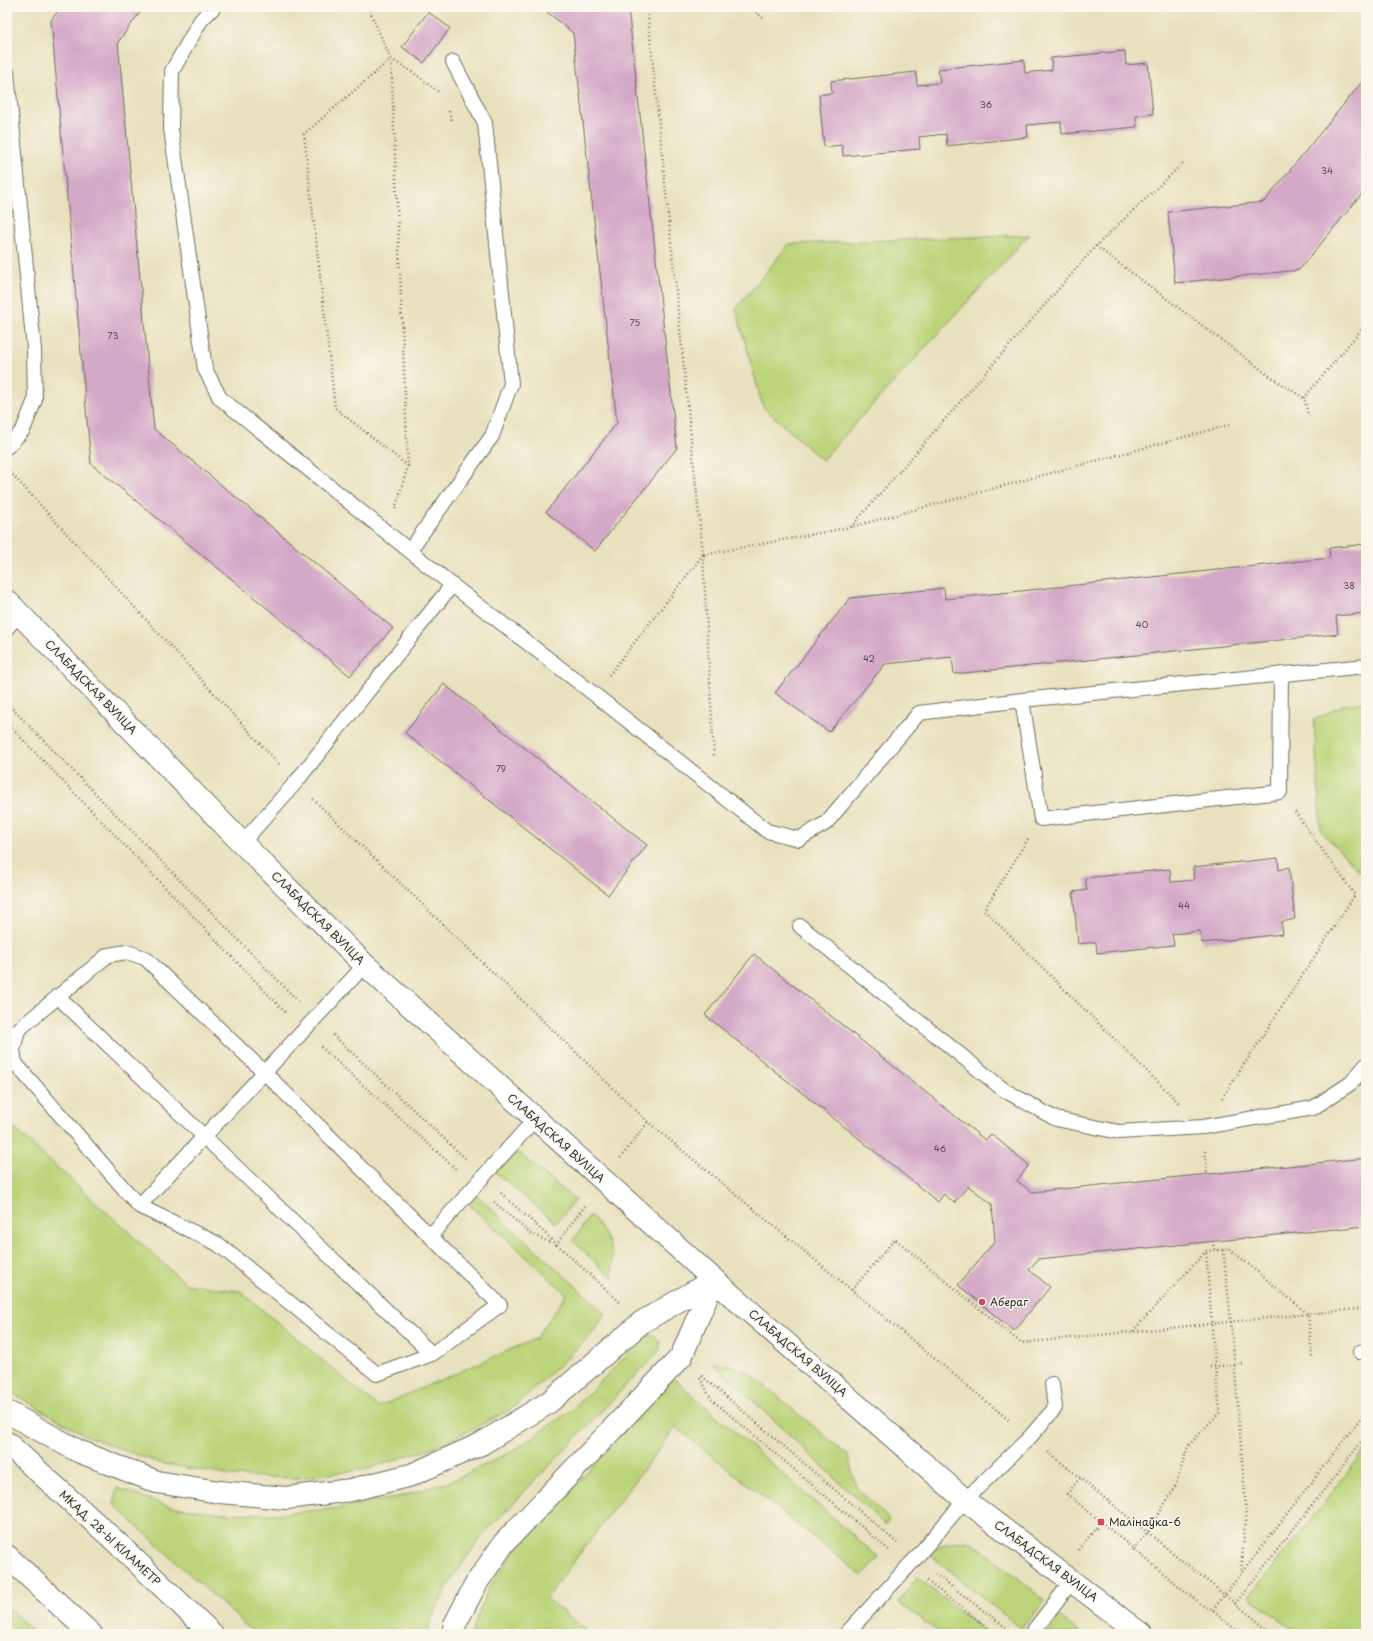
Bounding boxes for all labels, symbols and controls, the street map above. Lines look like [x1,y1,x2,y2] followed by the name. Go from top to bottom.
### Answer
[980,97,992,111] house number: 36
[1321,163,1333,177] house number: 34
[630,315,640,329] house number: 75
[108,328,118,342] house number: 73
[1343,578,1355,592] house number: 38
[1136,617,1149,631] house number: 40
[41,635,142,738] street label: СЛАБАДСКАЯ ВУЛІЦА
[863,651,875,665] house number: 42
[496,761,506,775] house number: 79
[268,867,369,969] street label: СЛАБАДСКАЯ ВУЛІЦА
[1178,898,1190,912] house number: 44
[504,1089,609,1186] street label: СЛАБАДСКАЯ ВУЛІЦА
[934,1141,946,1155] house number: 46
[990,1293,1028,1310] place label: Абераг
[977,1297,987,1307] marker: Абераг
[745,1305,852,1401] street label: СЛАБАДСКАЯ ВУЛІЦА
[56,1486,165,1589] street label: МКАД, 28-Ы КІЛАМЕТР
[1109,1513,1181,1530] place label: Малінаўка-6
[991,1516,1102,1606] street label: СЛАБАДСКАЯ ВУЛІЦА
[1096,1517,1106,1527] marker: Малінаўка-6

